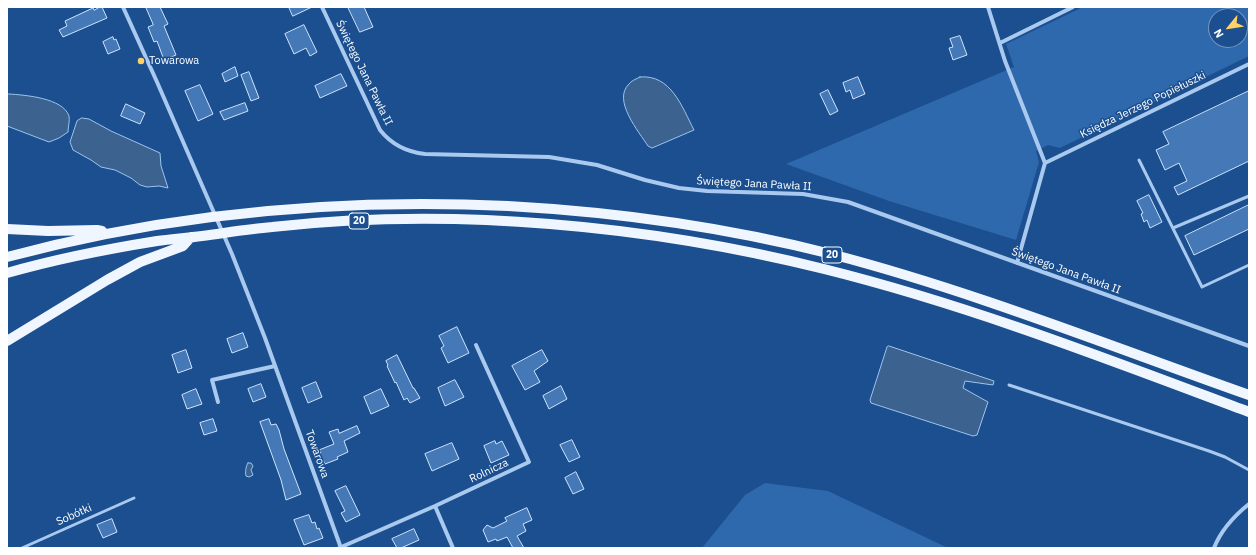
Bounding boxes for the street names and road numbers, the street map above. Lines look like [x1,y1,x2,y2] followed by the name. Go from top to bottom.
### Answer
[333,18,395,128] street label: Świętego Jana Pawła II
[1078,69,1208,141] street label: Księdza Jerzego Popiełuszki
[696,174,812,194] street label: Świętego Jana Pawła II
[349,213,369,229] road number: 20
[1010,245,1122,297] street label: Świętego Jana Pawła II
[822,247,842,263] road number: 20
[302,428,332,480] street label: Towarowa
[467,456,511,486] street label: Rolnicza
[54,501,94,529] street label: Sobótki

